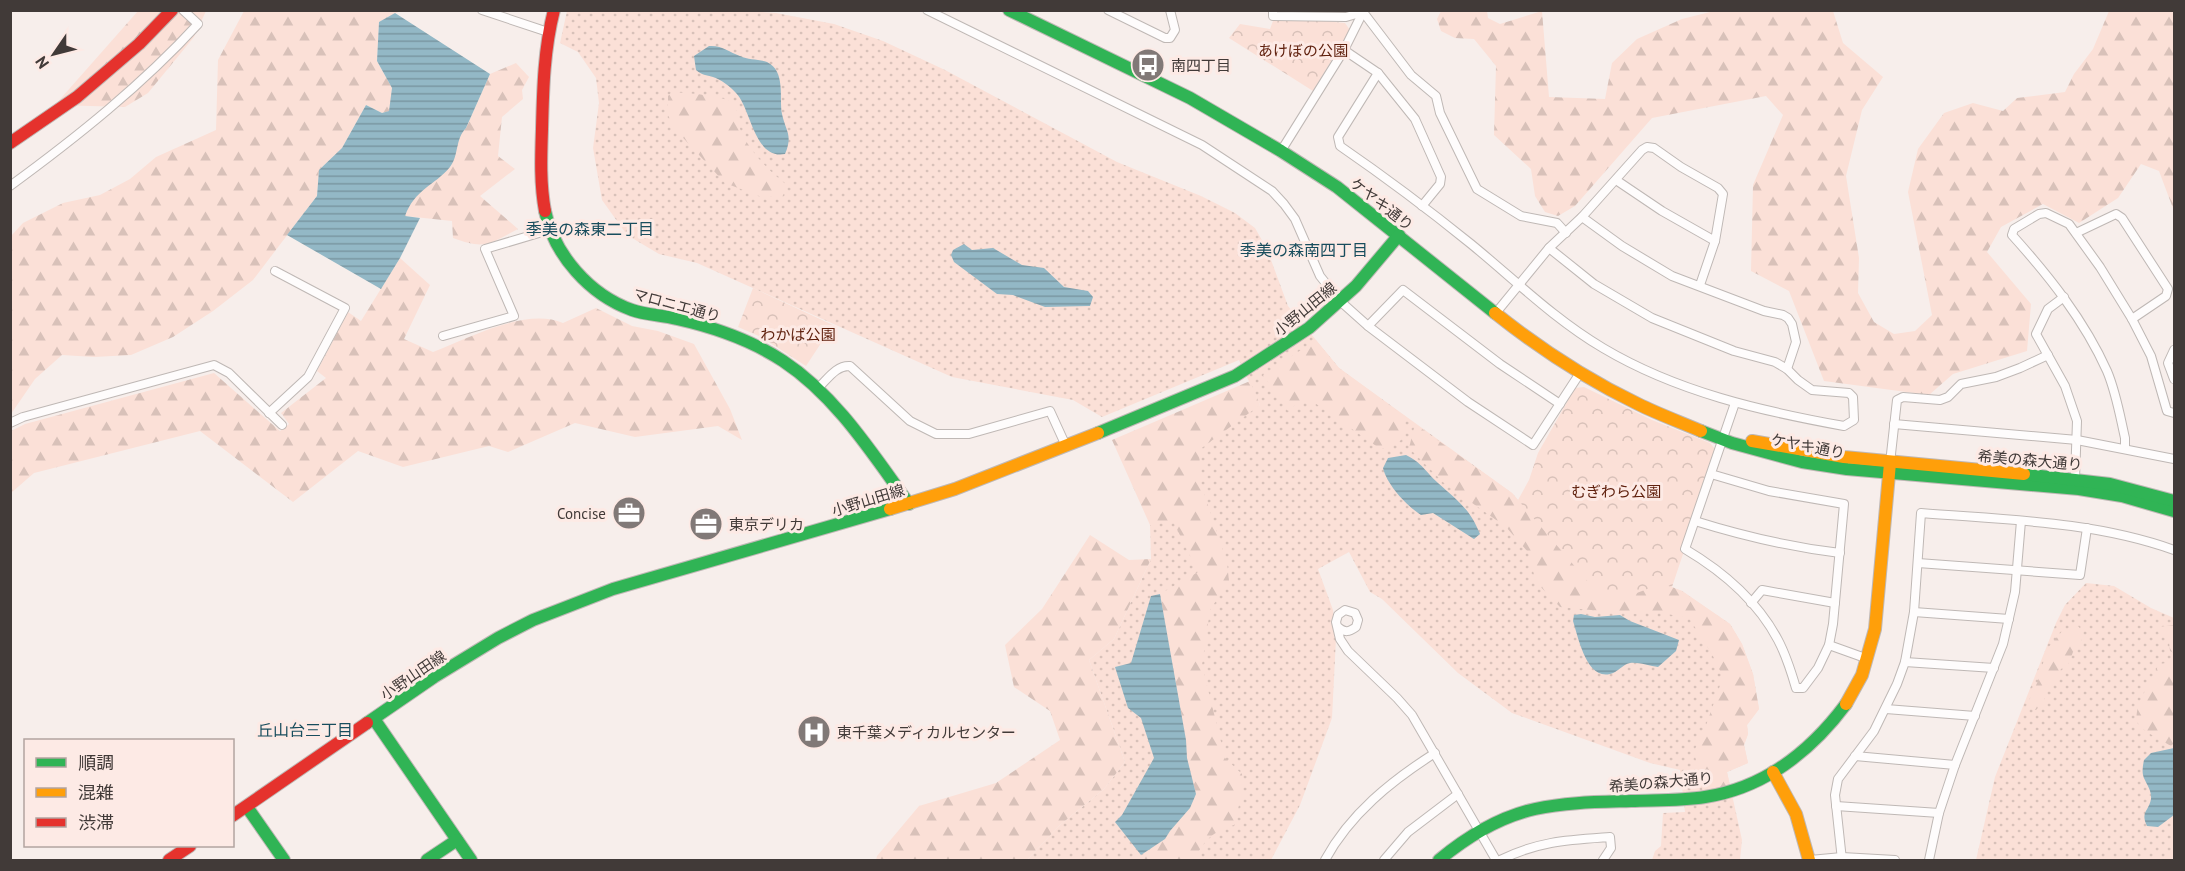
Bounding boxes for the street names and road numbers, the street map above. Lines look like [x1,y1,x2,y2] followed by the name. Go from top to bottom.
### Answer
[1347,173,1417,235] street label: ケヤキ通り
[1270,278,1340,340] street label: 小野山田線
[631,284,723,326] street label: マロニエ通り
[1769,430,1847,462] street label: ケヤキ通り
[1977,446,2083,474] street label: 希美の森大通り
[829,480,907,520] street label: 小野山田線
[377,646,449,704] street label: 小野山田線
[1608,768,1714,796] street label: 希美の森大通り

